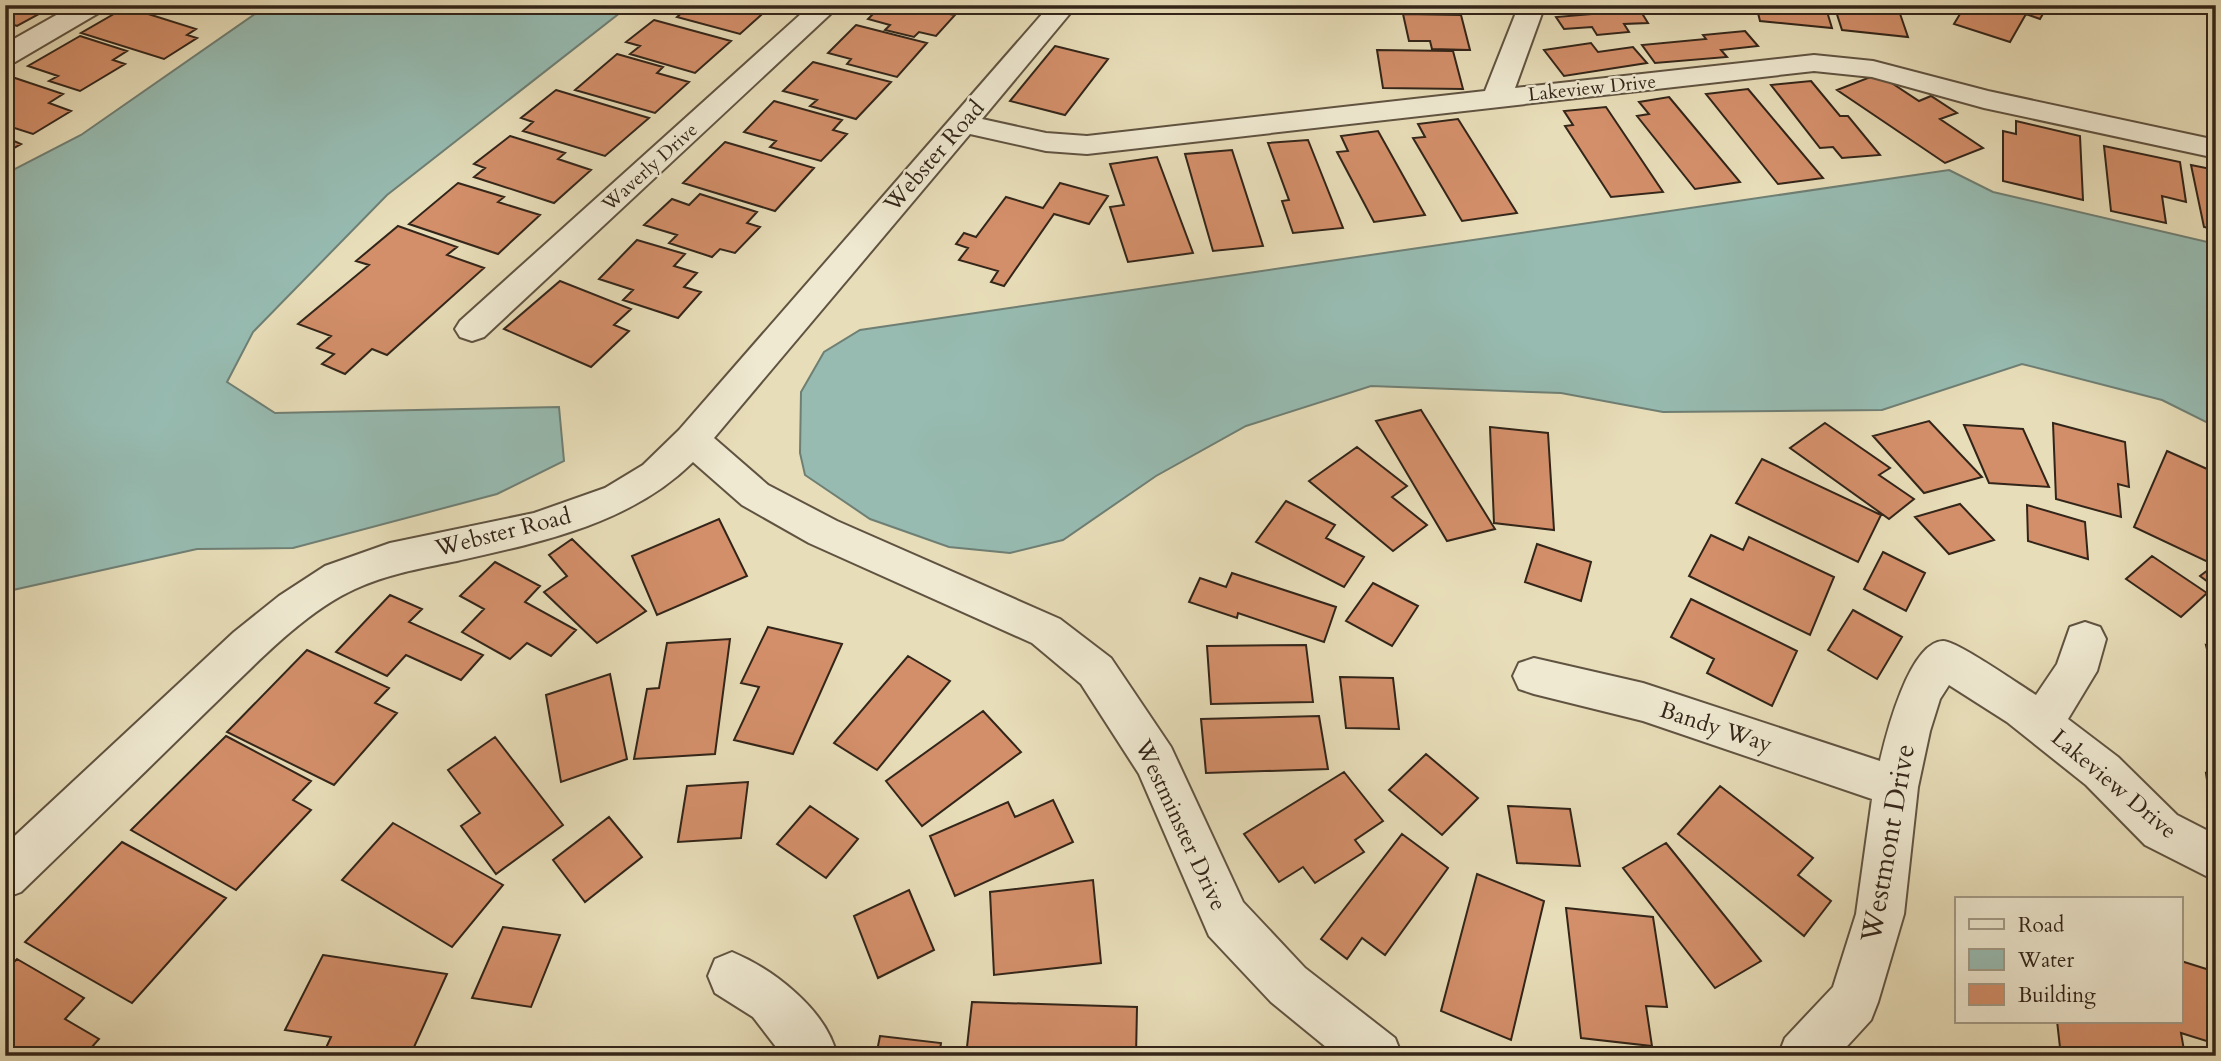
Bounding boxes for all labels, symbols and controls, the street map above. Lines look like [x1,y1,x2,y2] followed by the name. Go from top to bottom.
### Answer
[1527,68,1657,108] street label: Lakeview Drive
[876,93,992,219] street label: Webster Road
[596,117,703,218] street label: Waverly Drive
[431,500,575,564] street label: Webster Road
[1656,694,1776,760] street label: Bandy Way
[2045,722,2183,846] street label: Lakeview Drive
[1127,734,1234,916] street label: Westminster Drive
[1852,741,1924,946] street label: Westmont Drive
[1955,897,2182,1023] legend
[2018,911,2064,940] text: Road
[2017,946,2074,975] text: Water
[2018,981,2096,1010] text: Building

